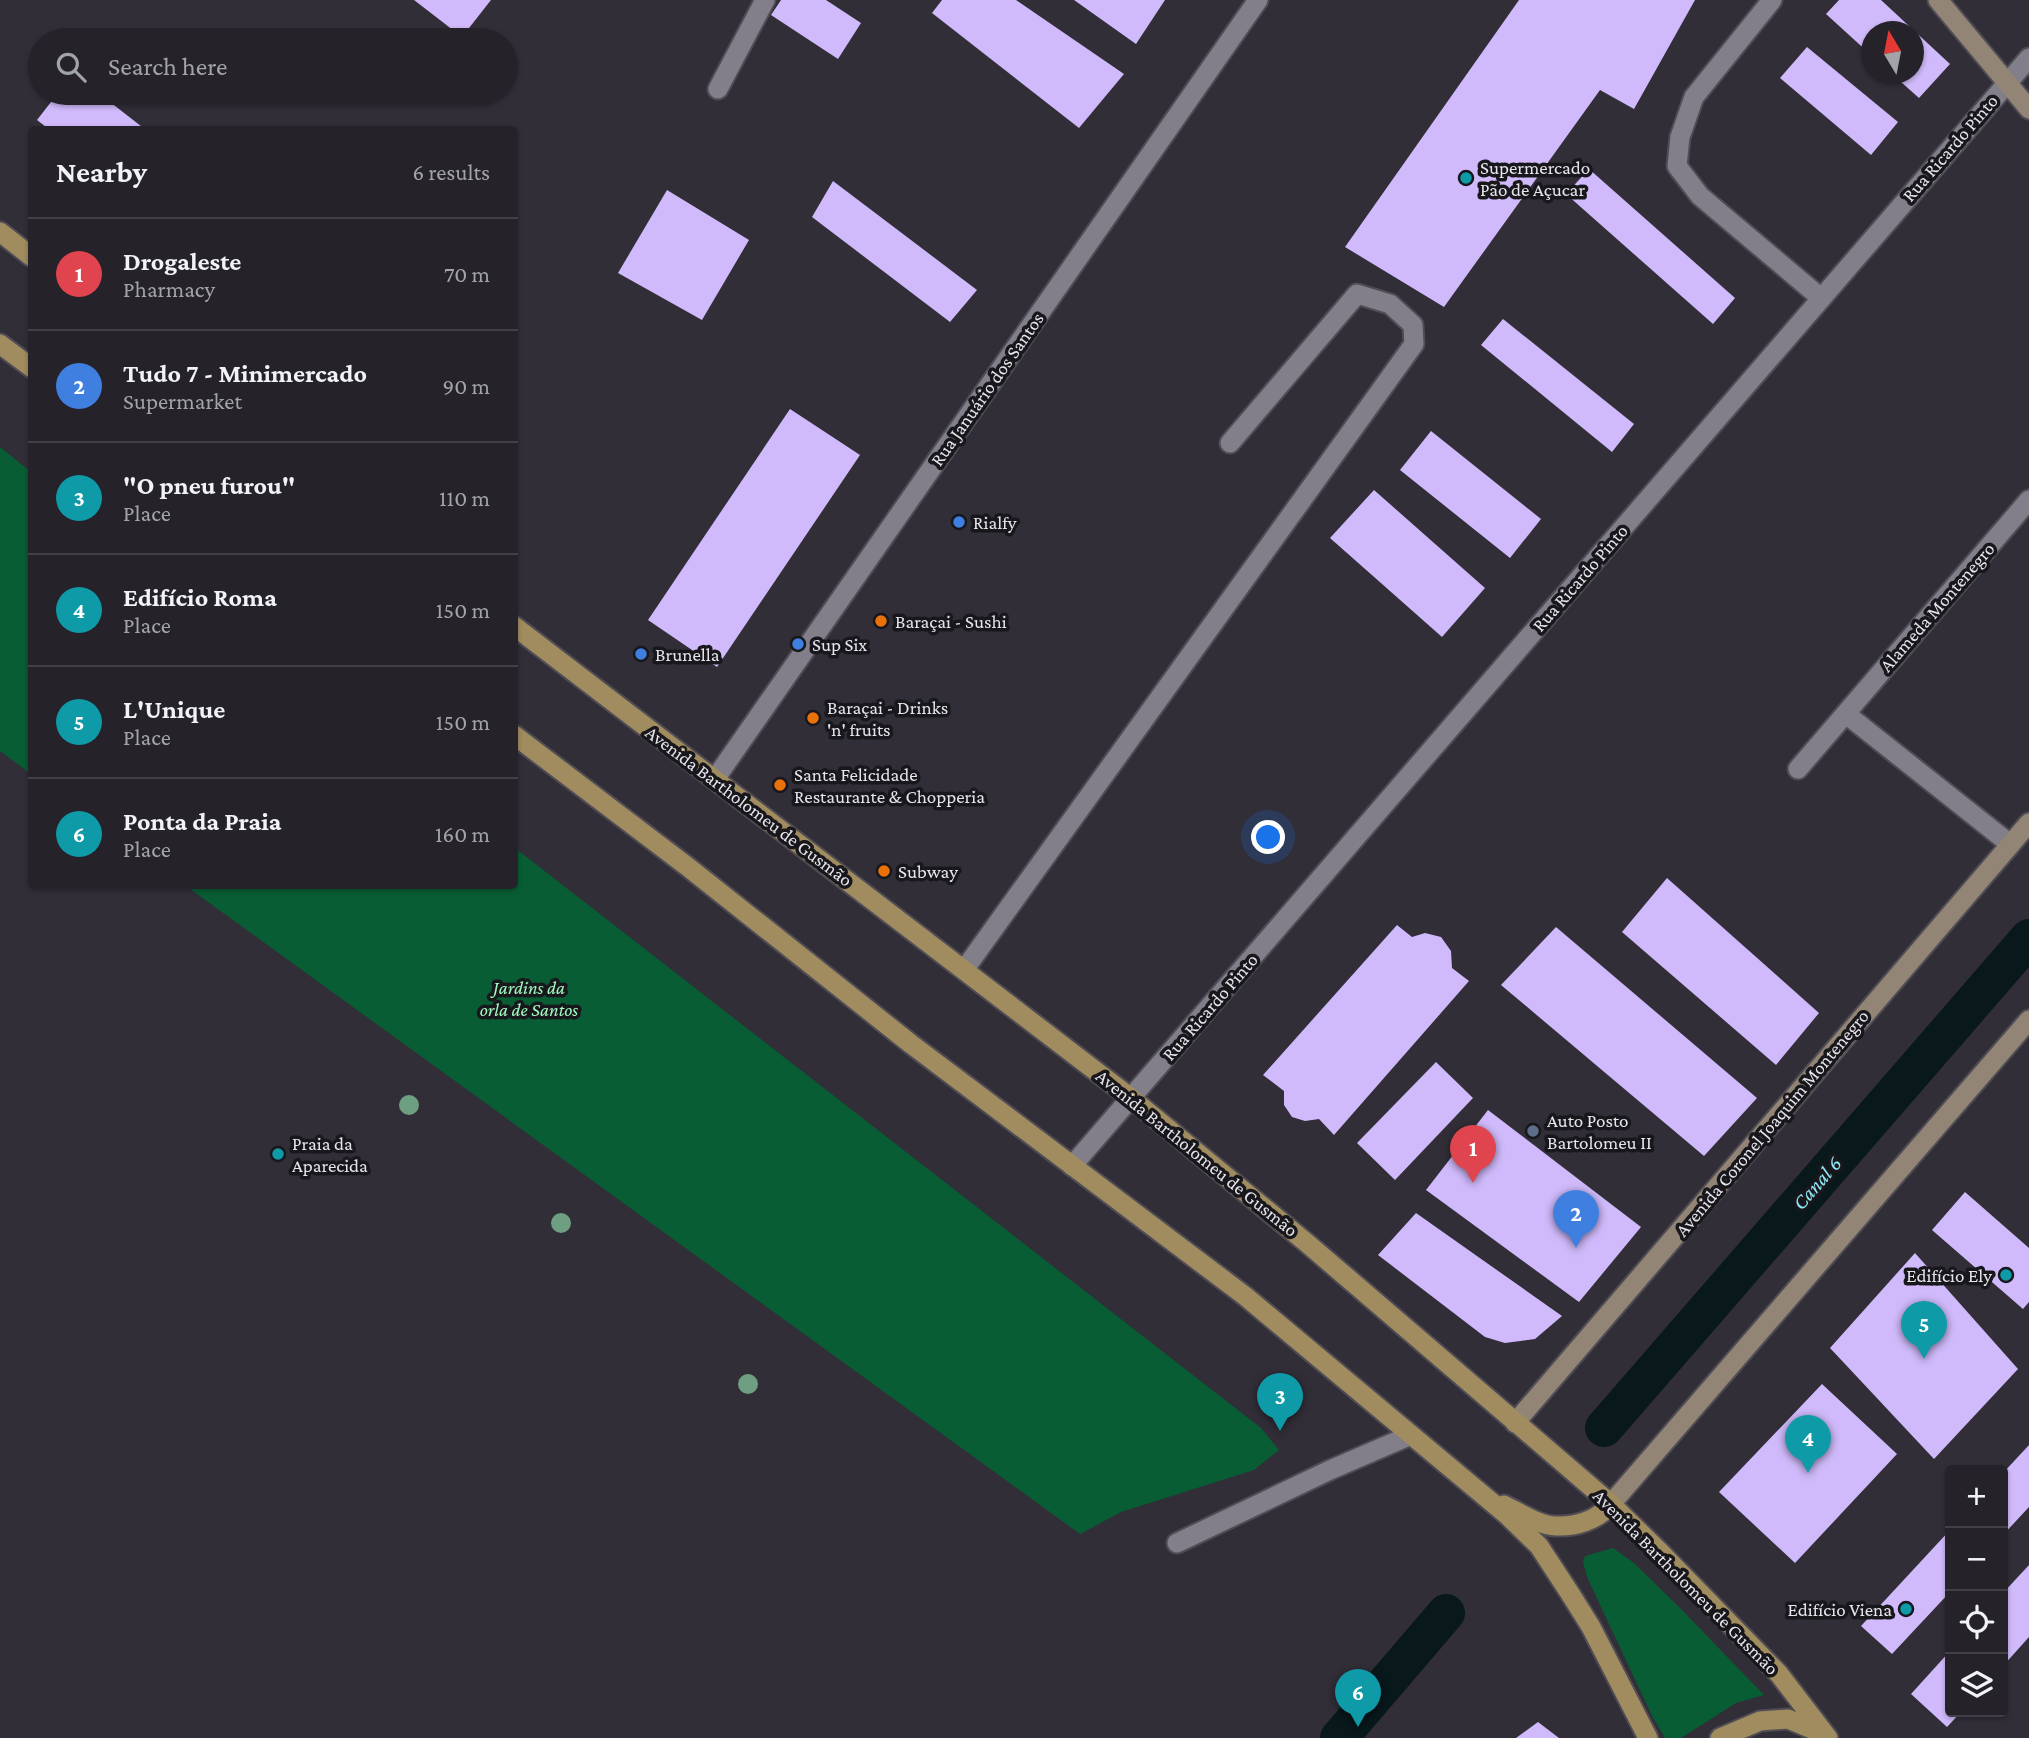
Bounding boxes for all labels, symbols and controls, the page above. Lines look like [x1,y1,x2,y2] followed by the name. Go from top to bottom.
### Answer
[1861,21,1924,84] north arrow
[28,28,518,105] search box
[52,48,90,86] icon: search
[108,52,227,81] text: Search here
[1898,90,2002,206] street label: Rua Ricardo Pinto
[56,155,147,188] text: Nearby
[1480,157,1590,200] place label: Supermercado Pão de Açucar
[413,159,490,185] text: 6 results
[1458,170,1474,186] marker: Supermercado Pão de Açucar
[123,247,241,276] text: Drogaleste
[75,261,83,287] text: 1
[444,261,490,287] text: 70 m
[123,276,215,302] text: Pharmacy
[926,308,1048,470] street label: Rua Januário dos Santos
[123,359,367,388] text: Tudo 7 - Minimercado
[73,373,85,399] text: 2
[443,373,490,399] text: 90 m
[123,388,242,414] text: Supermarket
[123,471,295,500] text: "O pneu furou"
[73,485,85,511] text: 3
[439,485,490,511] text: 110 m
[123,500,171,526] text: Place
[973,512,1017,533] place label: Rialfy
[951,514,967,530] marker: Rialfy
[1528,520,1632,636] street label: Rua Ricardo Pinto
[1875,538,1999,676] street label: Alameda Montenegro
[123,583,277,612] text: Edifício Roma
[73,597,85,623] text: 4
[436,597,490,623] text: 150 m
[895,611,1007,632] place label: Baraçai - Sushi
[123,612,171,638] text: Place
[873,613,889,629] marker: Baraçai - Sushi
[812,634,867,655] place label: Sup Six
[790,636,806,652] marker: Sup Six
[655,644,720,665] place label: Brunella
[633,646,649,662] marker: Brunella
[123,695,225,724] text: L'Unique
[827,697,948,740] place label: Baraçai - Drinks 'n' fruits
[73,709,85,735] text: 5
[436,709,490,735] text: 150 m
[805,710,821,726] marker: Baraçai - Drinks 'n' fruits
[642,721,856,891] street label: Avenida Bartholomeu de Gusmão
[123,724,171,750] text: Place
[794,764,985,807] place label: Santa Felicidade Restaurante & Chopperia
[772,777,788,793] marker: Santa Felicidade Restaurante & Chopperia
[123,807,281,836] text: Ponta da Praia
[1251,820,1285,854] your location
[73,821,85,847] text: 6
[435,821,490,847] text: 160 m
[123,836,171,862] text: Place
[898,861,958,882] place label: Subway
[876,863,892,879] marker: Subway
[1158,949,1262,1065] street label: Rua Ricardo Pinto
[480,977,578,1020] park label: Jardins da orla de Santos
[1671,1005,1873,1241] street label: Avenida Coronel Joaquim Montenegro
[1092,1065,1302,1241] street label: Avenida Bartholomeu de Gusmão
[1547,1110,1652,1153] place label: Auto Posto Bartolomeu II
[1525,1123,1541,1139] marker: Auto Posto Bartolomeu II
[1450,1125,1496,1183] pin: 1
[292,1133,368,1176] place label: Praia da Aparecida
[270,1146,286,1162] marker: Praia da Aparecida
[1787,1151,1847,1214] water label: Canal 6
[1553,1190,1599,1248] pin: 2
[1906,1265,1992,1286] place label: Edifício Ely
[1998,1267,2014,1283] marker: Edifício Ely
[1901,1301,1947,1359] pin: 5
[1257,1373,1303,1431] pin: 3
[1785,1415,1831,1473] pin: 4
[1945,1465,2008,1717] map controls
[1945,1465,2008,1528] button: +
[1589,1485,1783,1679] street label: Avenida Bartholomeu de Gusmão
[1945,1528,2008,1591] button: −
[1945,1591,2008,1654] button: locate
[1787,1599,1892,1620] place label: Edifício Viena
[1898,1601,1914,1617] marker: Edifício Viena
[1945,1654,2008,1717] button: layers
[1335,1669,1381,1727] pin: 6

